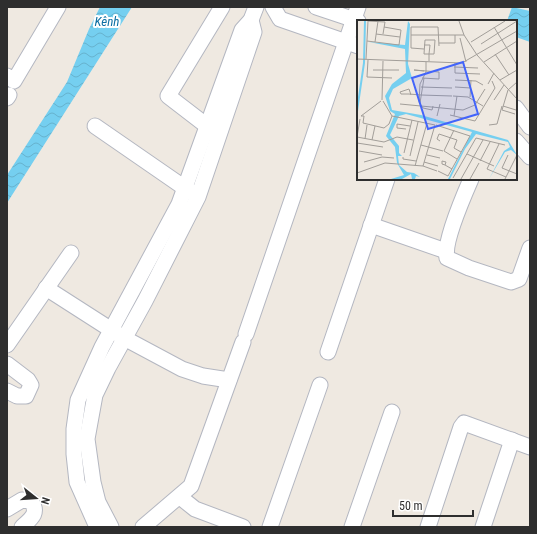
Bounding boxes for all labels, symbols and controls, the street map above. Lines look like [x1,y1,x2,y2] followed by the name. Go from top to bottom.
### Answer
[95,14,119,29] water label: Kênh
[357,20,517,180] inset map
[16,478,56,518] north arrow
[393,492,473,518] scale bar
[38,496,52,506] text: N
[399,499,423,513] text: 50 m

